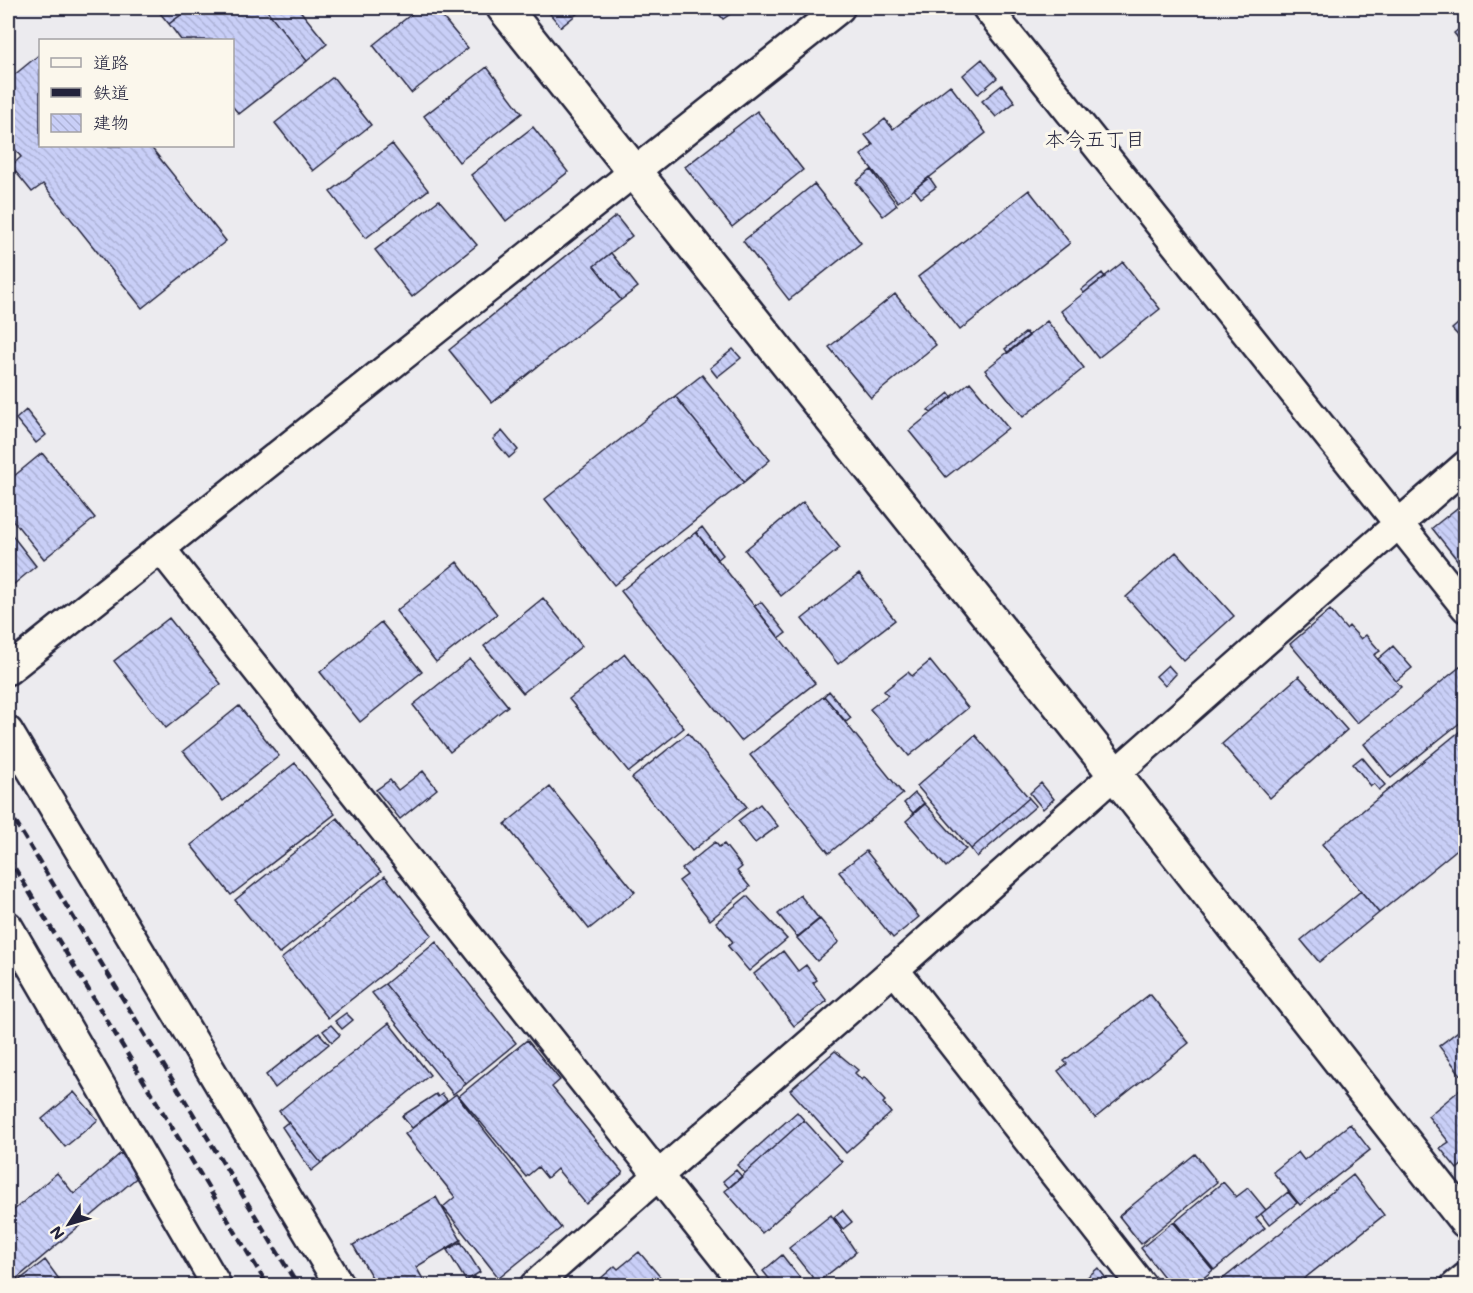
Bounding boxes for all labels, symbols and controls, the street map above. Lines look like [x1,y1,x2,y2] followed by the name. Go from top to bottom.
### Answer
[39,39,234,147] legend
[93,50,129,74] text: 道路
[93,80,129,104] text: 鉄道
[93,110,129,134] text: 建物
[1045,125,1145,151] district label: 本今五丁目
[39,1194,99,1254] north arrow
[45,1222,69,1245] text: N

